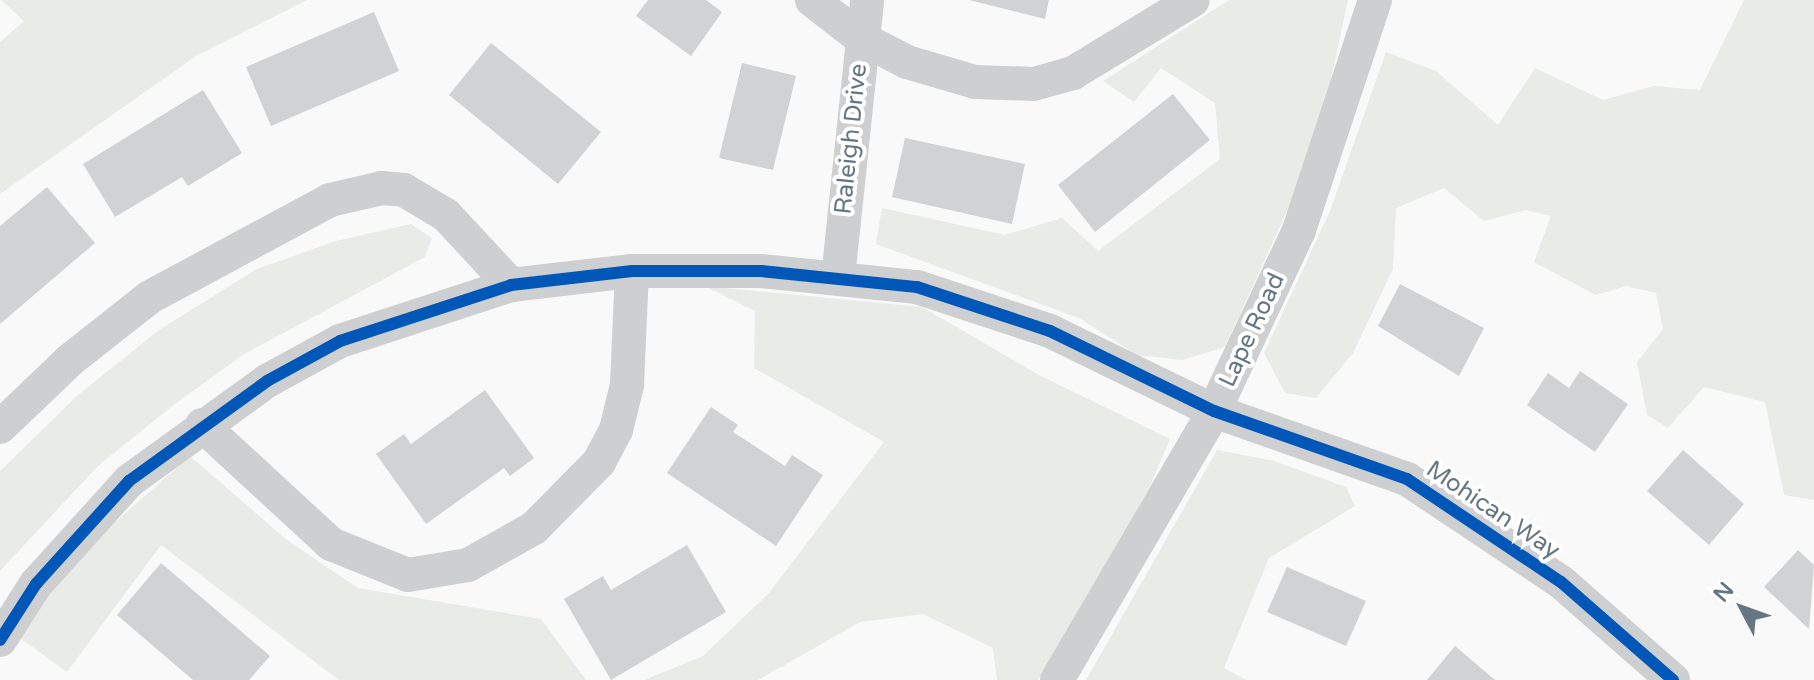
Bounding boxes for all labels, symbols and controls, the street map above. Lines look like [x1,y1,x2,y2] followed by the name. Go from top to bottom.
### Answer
[829,62,873,216] street label: Raleigh Drive
[1213,268,1291,392] street label: Lape Road
[1421,455,1565,565] street label: Mohican Way
[1702,568,1782,648] north arrow
[1708,577,1739,607] text: N

